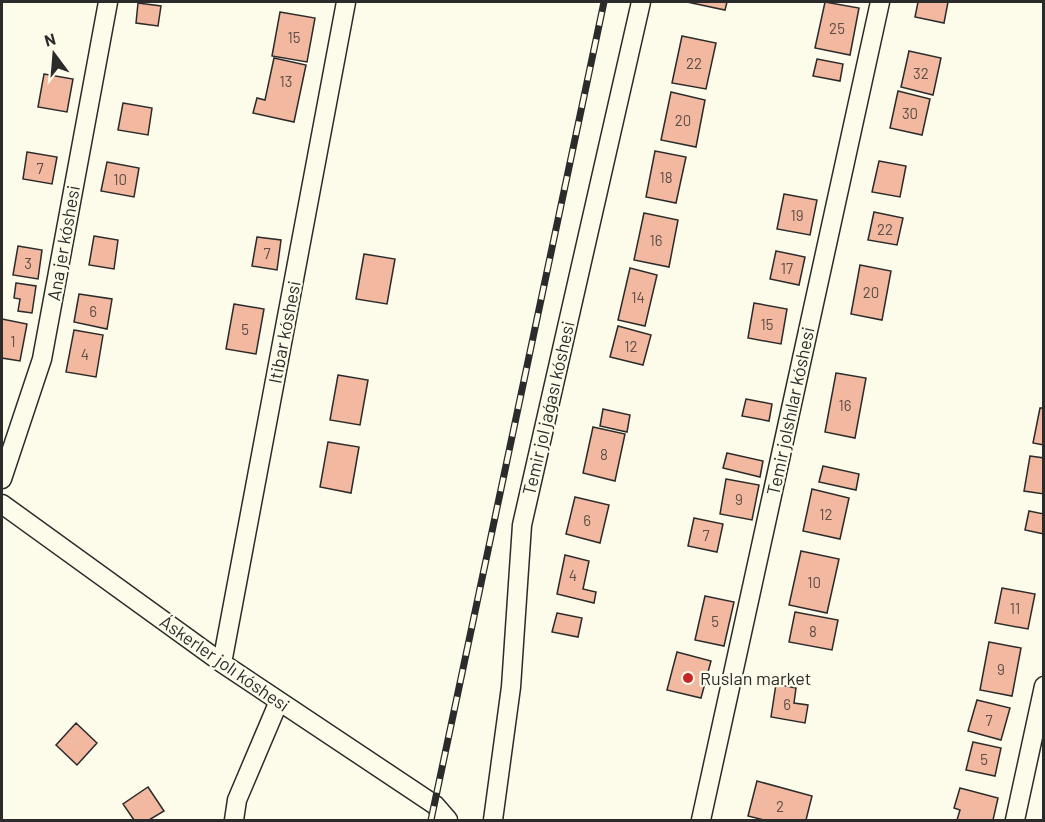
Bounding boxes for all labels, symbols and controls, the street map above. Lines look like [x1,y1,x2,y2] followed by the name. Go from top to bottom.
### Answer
[829,19,845,37] house number: 25
[24,24,84,84] north arrow
[288,28,300,46] house number: 15
[42,29,57,50] text: N
[686,54,702,72] house number: 22
[913,64,929,82] house number: 32
[280,72,292,90] house number: 13
[902,104,918,122] house number: 30
[675,111,691,129] house number: 20
[36,159,44,177] house number: 7
[659,168,673,186] house number: 18
[113,170,127,188] house number: 10
[42,184,84,302] street label: Ana jer kóshesi
[790,206,804,224] house number: 19
[877,220,893,238] house number: 22
[650,231,662,249] house number: 16
[263,244,271,262] house number: 7
[24,254,32,272] house number: 3
[781,259,793,277] house number: 17
[263,279,305,385] street label: Itibar kóshesi
[863,283,879,301] house number: 20
[631,288,645,306] house number: 14
[89,302,97,320] house number: 6
[761,315,773,333] house number: 15
[517,319,579,497] street label: Temir jol jaǵası kóshesi
[241,320,249,338] house number: 5
[761,325,819,497] street label: Temir jolshılar kóshesi
[10,332,16,350] house number: 1
[624,337,638,355] house number: 12
[81,345,89,363] house number: 4
[839,396,851,414] house number: 16
[600,445,608,463] house number: 8
[735,490,743,508] house number: 9
[819,505,833,523] house number: 12
[583,511,591,529] house number: 6
[702,526,710,544] house number: 7
[569,566,577,584] house number: 4
[807,573,821,591] house number: 10
[1010,599,1020,617] house number: 11
[156,610,294,716] street label: Áskerler jolı kóshesi
[711,612,719,630] house number: 5
[809,622,817,640] house number: 8
[997,660,1005,678] house number: 9
[700,667,811,689] place label: Ruslan market
[681,671,695,685] marker: Ruslan market
[783,695,791,713] house number: 6
[985,711,993,729] house number: 7
[980,750,988,768] house number: 5
[776,797,784,815] house number: 2

